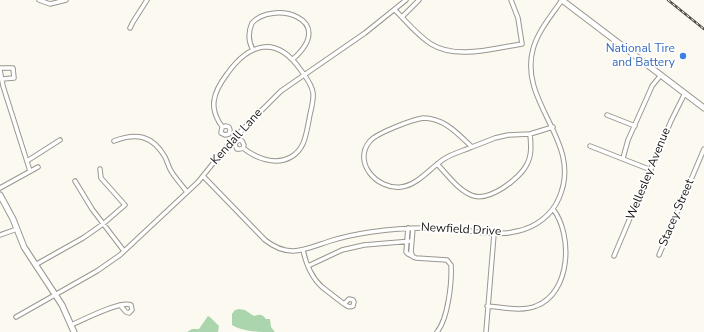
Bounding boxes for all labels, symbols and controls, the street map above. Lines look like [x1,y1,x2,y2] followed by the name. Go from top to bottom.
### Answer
[606,42,675,70] place label: National Tire and Battery
[678,51,688,61] marker: National Tire and Battery
[208,106,266,168] street label: Kendall Lane
[624,126,674,222] street label: Wellesley Avenue
[656,177,698,249] street label: Stacey Street
[420,221,502,239] street label: Newfield Drive

